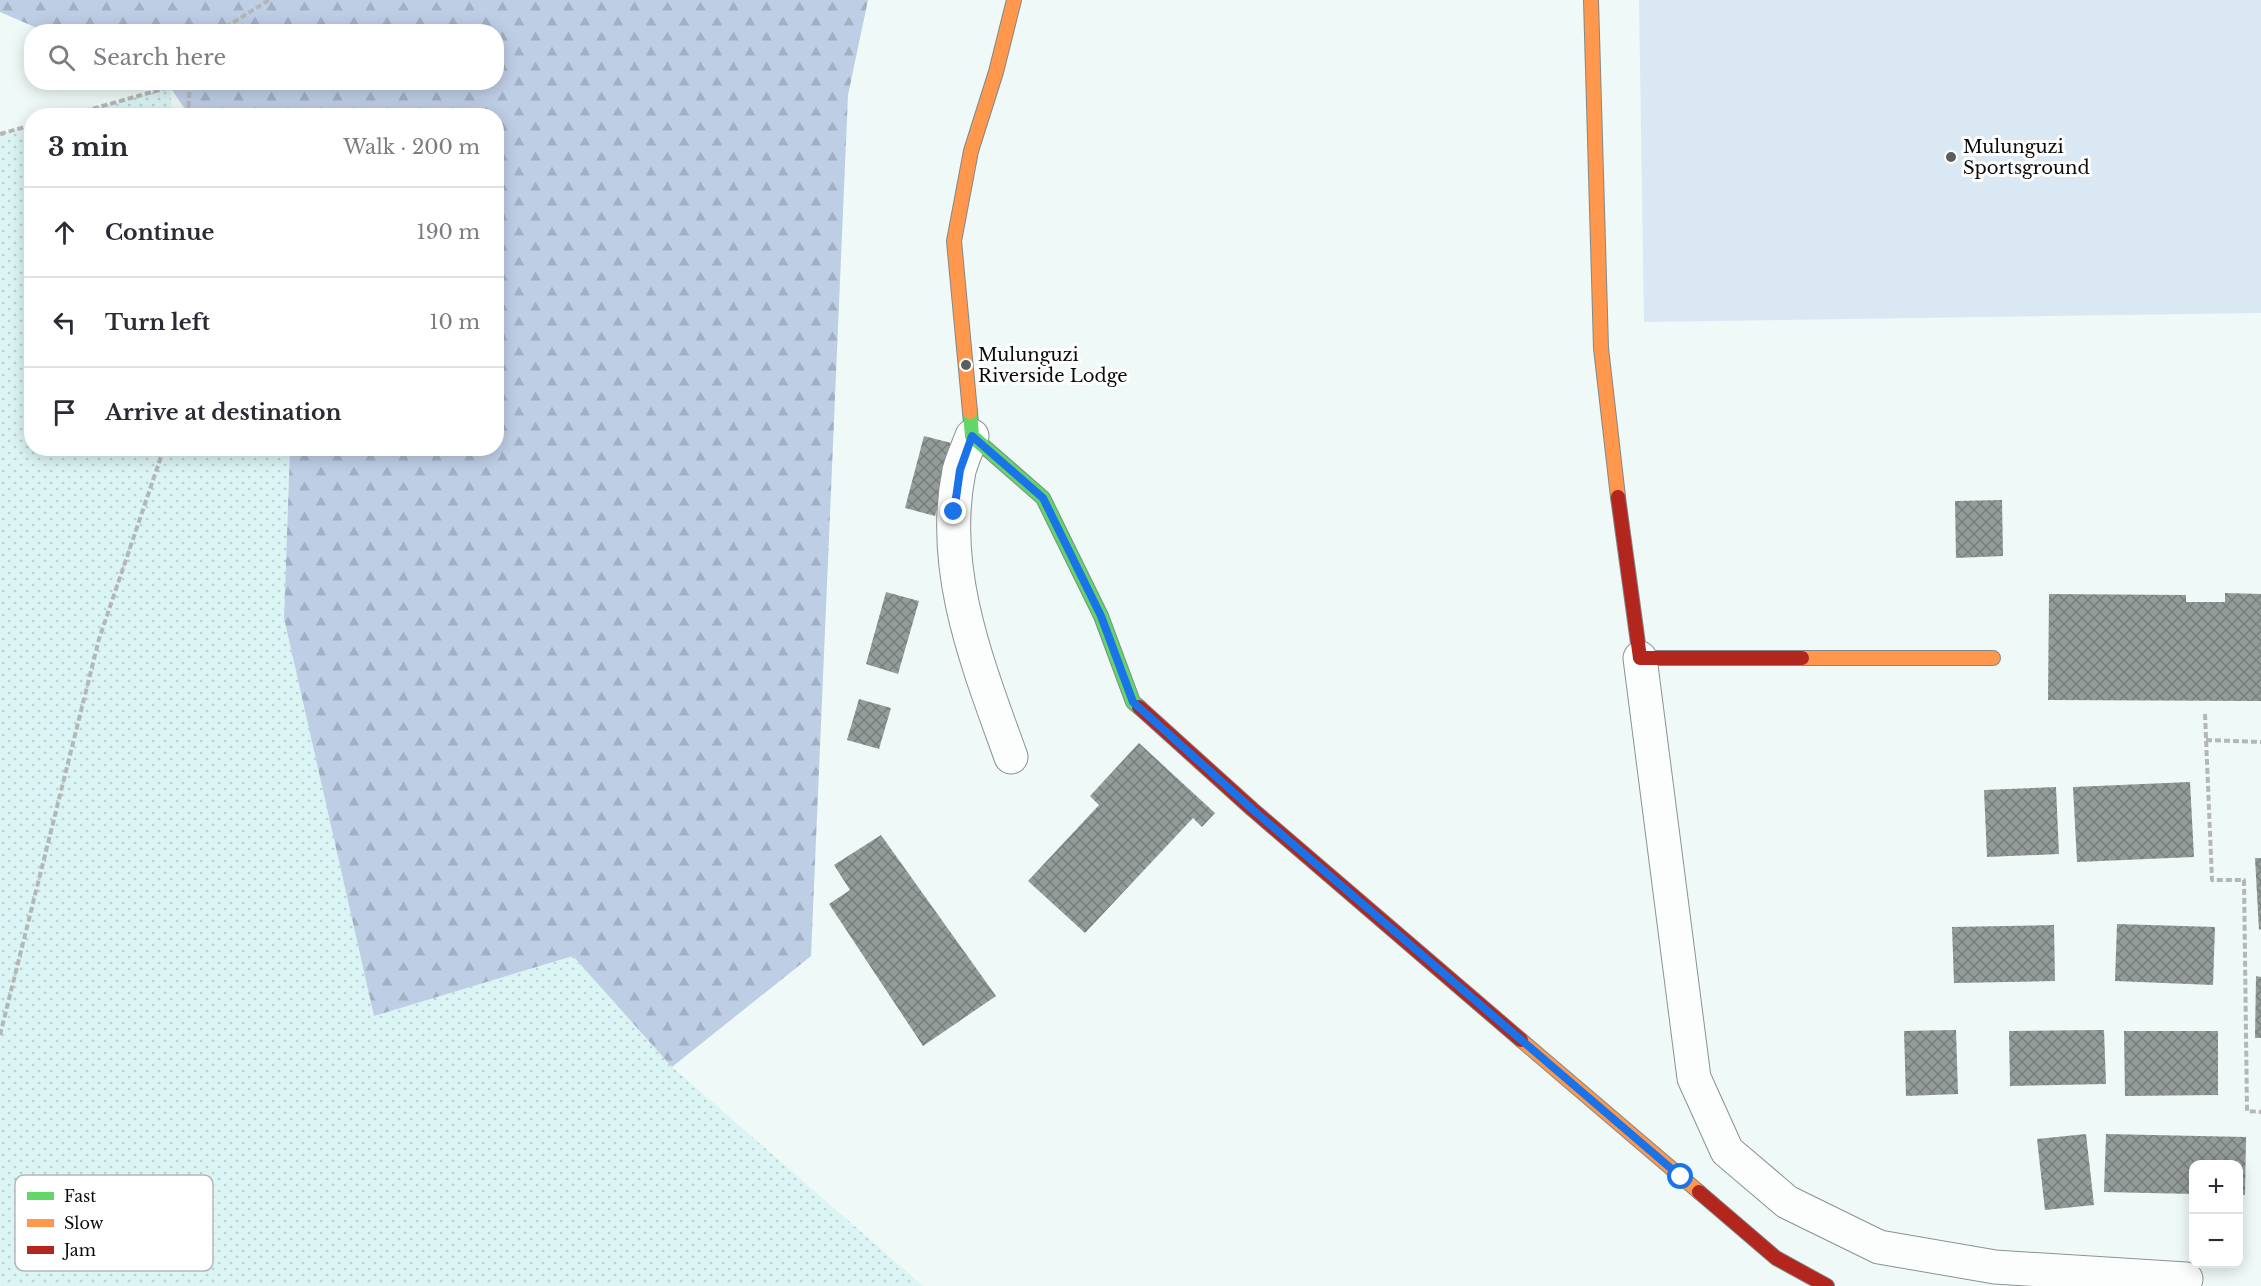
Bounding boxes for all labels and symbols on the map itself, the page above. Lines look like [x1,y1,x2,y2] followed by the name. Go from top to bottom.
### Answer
[1963,136,2090,179] place label: Mulunguzi Sportsground
[1944,150,1958,164] marker: Mulunguzi Sportsground
[978,344,1128,387] place label: Mulunguzi Riverside Lodge
[959,358,973,372] marker: Mulunguzi Riverside Lodge
[940,498,966,524] route end
[1667,1163,1693,1189] route start
[15,1175,213,1271] legend
[64,1186,96,1206] text: Fast
[64,1213,104,1233] text: Slow
[62,1240,96,1260] text: Jam

